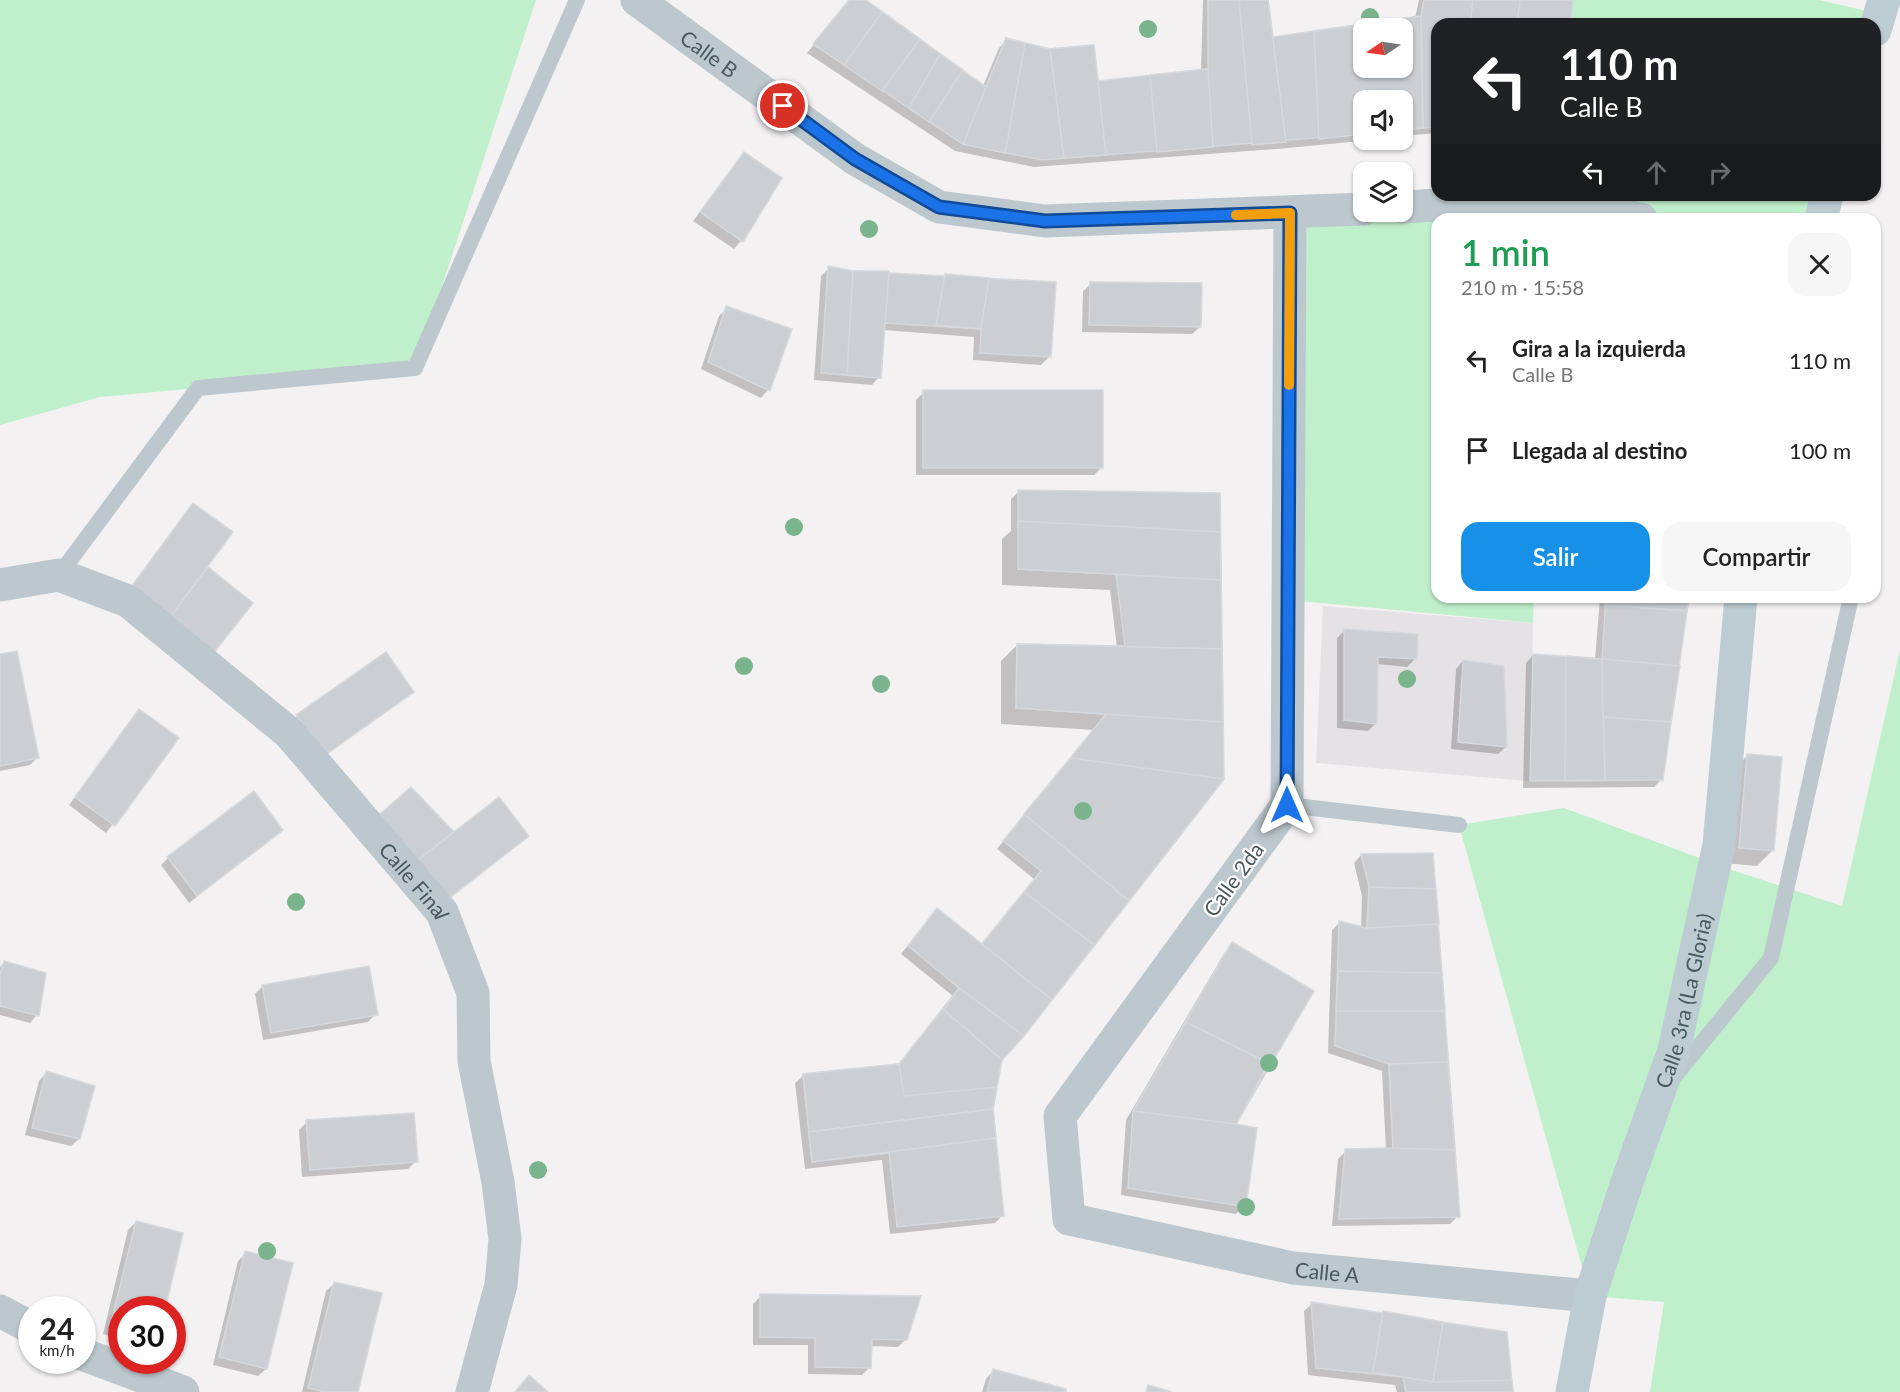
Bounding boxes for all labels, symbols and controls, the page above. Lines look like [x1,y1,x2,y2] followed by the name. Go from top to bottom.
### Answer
[1353,18,1413,78] north arrow
[1353,18,1413,222] map controls
[676,24,743,82] street label: Calle B
[1560,39,1678,89] text: 110 m
[1461,42,1539,120] icon: left
[757,80,808,131] pin
[766,89,799,122] icon: arrive
[1353,90,1413,150] button: sound
[1560,90,1643,123] text: Calle B
[1577,156,1610,189] icon: left
[1640,156,1673,189] icon: ahead
[1703,156,1736,189] icon: right
[1353,162,1413,222] button: layers
[1461,230,1550,274] text: 1 min
[1788,233,1851,296] button: close
[1461,275,1584,299] text: 210 m · 15:58
[1512,335,1686,362] text: Gira a la izquierda
[1461,344,1494,377] icon: left
[1789,347,1851,374] text: 110 m
[1512,362,1573,386] text: Calle B
[1461,434,1494,467] icon: arrive
[1512,437,1688,464] text: Llegada al destino
[1789,437,1851,464] text: 100 m
[1461,522,1650,591] button: Salir
[1662,522,1851,591] button: Compartir
[1255,773,1319,837] position arrow
[375,836,456,922] street label: Calle Final
[1198,837,1268,921] street label: Calle 2da
[1649,911,1716,1091] street label: Calle 3ra (La Gloria)
[1294,1256,1361,1287] street label: Calle A
[108,1296,186,1374] speed limit sign: 30
[40,1310,74,1346] text: 24
[39,1341,75,1359] text: km/h

